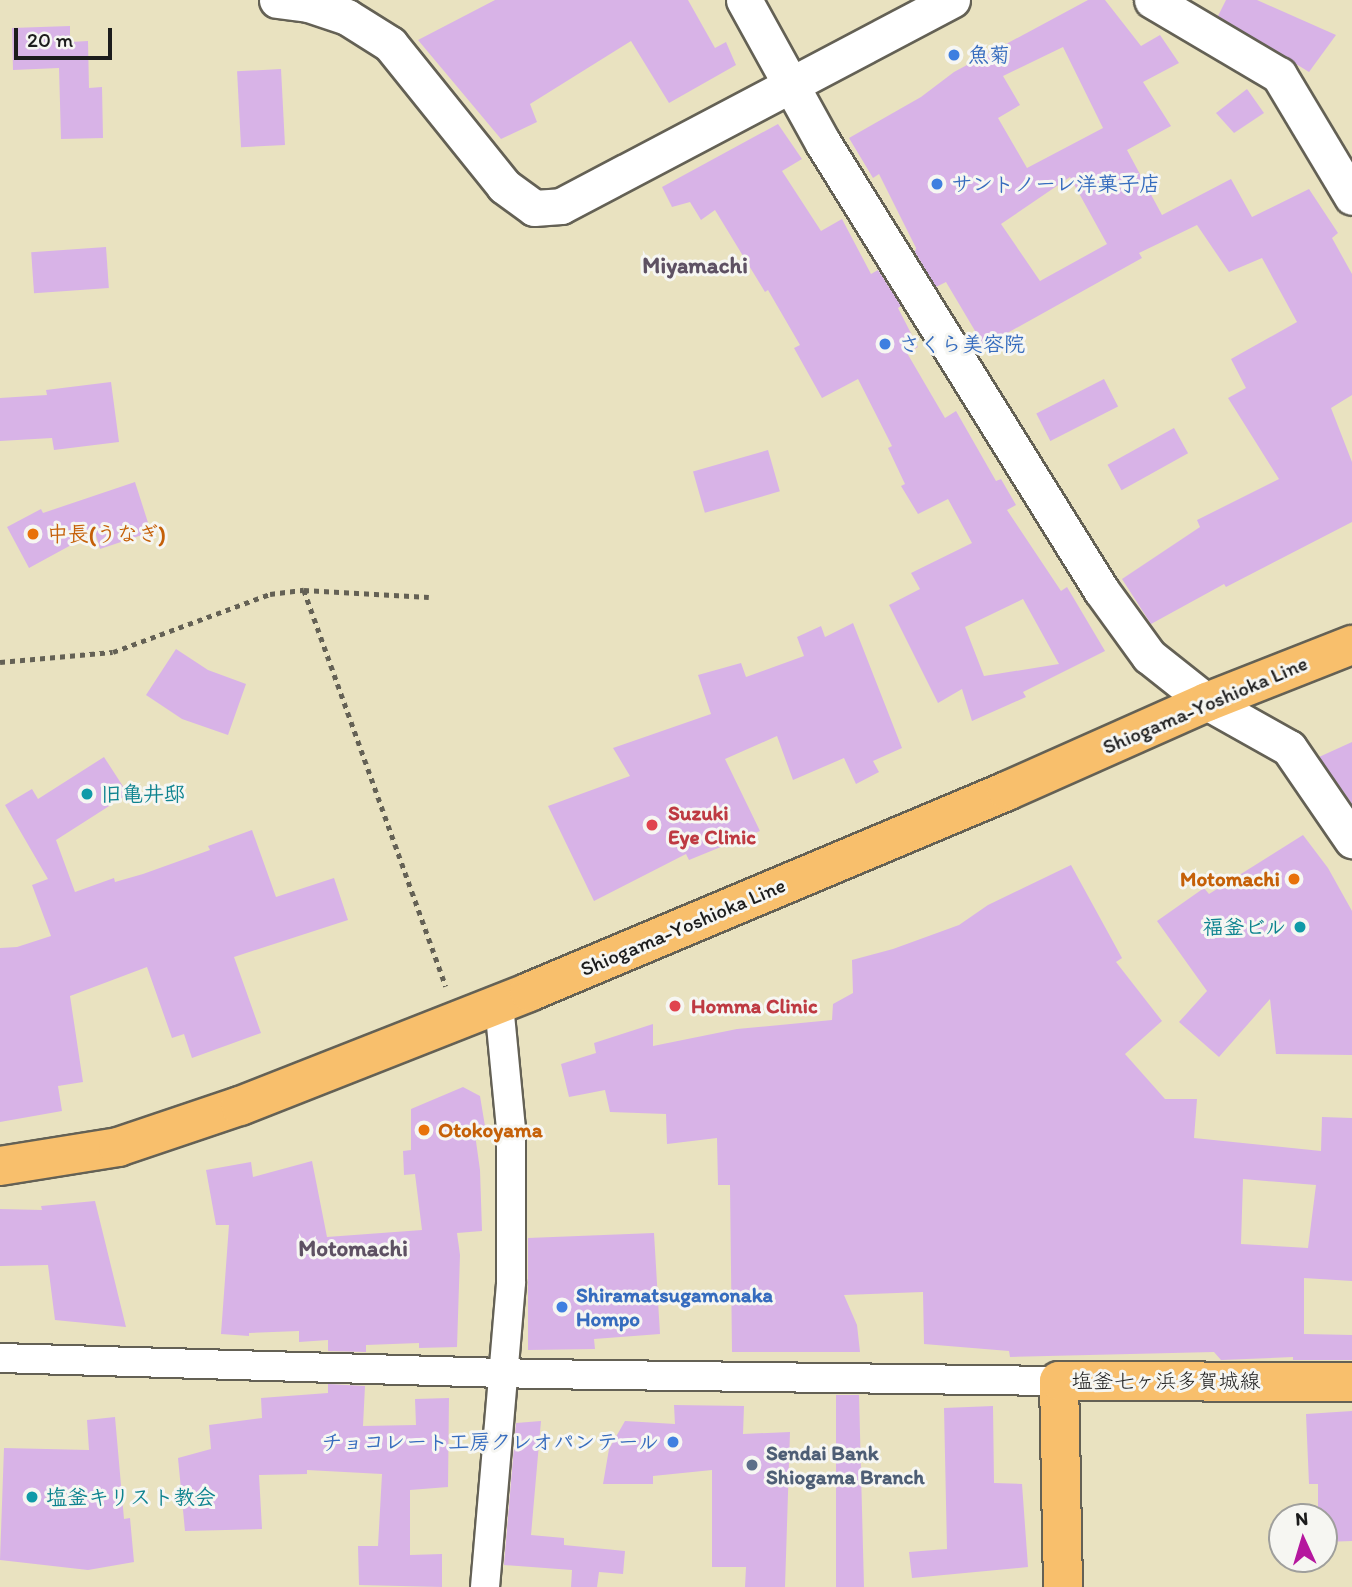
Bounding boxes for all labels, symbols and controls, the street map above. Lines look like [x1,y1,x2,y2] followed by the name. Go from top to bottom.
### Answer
[18,14,116,58] scale bar
[27,27,73,52] text: 20 m
[968,42,1010,68] place label: 魚菊
[946,47,962,63] marker: 魚菊
[951,171,1161,197] place label: サントノーレ洋菓子店
[929,176,945,192] marker: サントノーレ洋菓子店
[642,251,748,279] district label: Miyamachi
[899,331,1025,357] place label: さくら美容院
[877,336,893,352] marker: さくら美容院
[47,521,166,547] place label: 中長(うなぎ)
[25,526,41,542] marker: 中長(うなぎ)
[1099,650,1311,760] street label: Shiogama-Yoshioka Line
[101,781,185,807] place label: 旧亀井邸
[79,786,95,802] marker: 旧亀井邸
[668,800,755,850] place label: Suzuki Eye Clinic
[642,815,662,835] marker: Suzuki Eye Clinic
[1180,866,1280,892] place label: Motomachi
[1286,871,1302,887] marker: Motomachi
[577,872,789,982] street label: Shiogama-Yoshioka Line
[1202,914,1286,940] place label: 福釜ビル
[1292,919,1308,935] marker: 福釜ビル
[691,993,817,1019] place label: Homma Clinic
[665,996,685,1016] marker: Homma Clinic
[438,1117,543,1143] place label: Otokoyama
[416,1122,432,1138] marker: Otokoyama
[298,1234,408,1262] district label: Motomachi
[576,1282,773,1332] place label: Shiramatsugamonaka Hompo
[554,1299,570,1315] marker: Shiramatsugamonaka Hompo
[1072,1368,1260,1394] street label: 塩釜七ヶ浜多賀城線
[322,1429,659,1455] place label: チョコレート工房クレオパンテール
[665,1434,681,1450] marker: チョコレート工房クレオパンテール
[766,1440,925,1490] place label: Sendai Bank Shiogama Branch
[744,1457,760,1473] marker: Sendai Bank Shiogama Branch
[46,1484,214,1510] place label: 塩釜キリスト教会
[24,1489,40,1505] marker: 塩釜キリスト教会
[1268,1503,1338,1573] north arrow
[1294,1507,1309,1530] text: N

